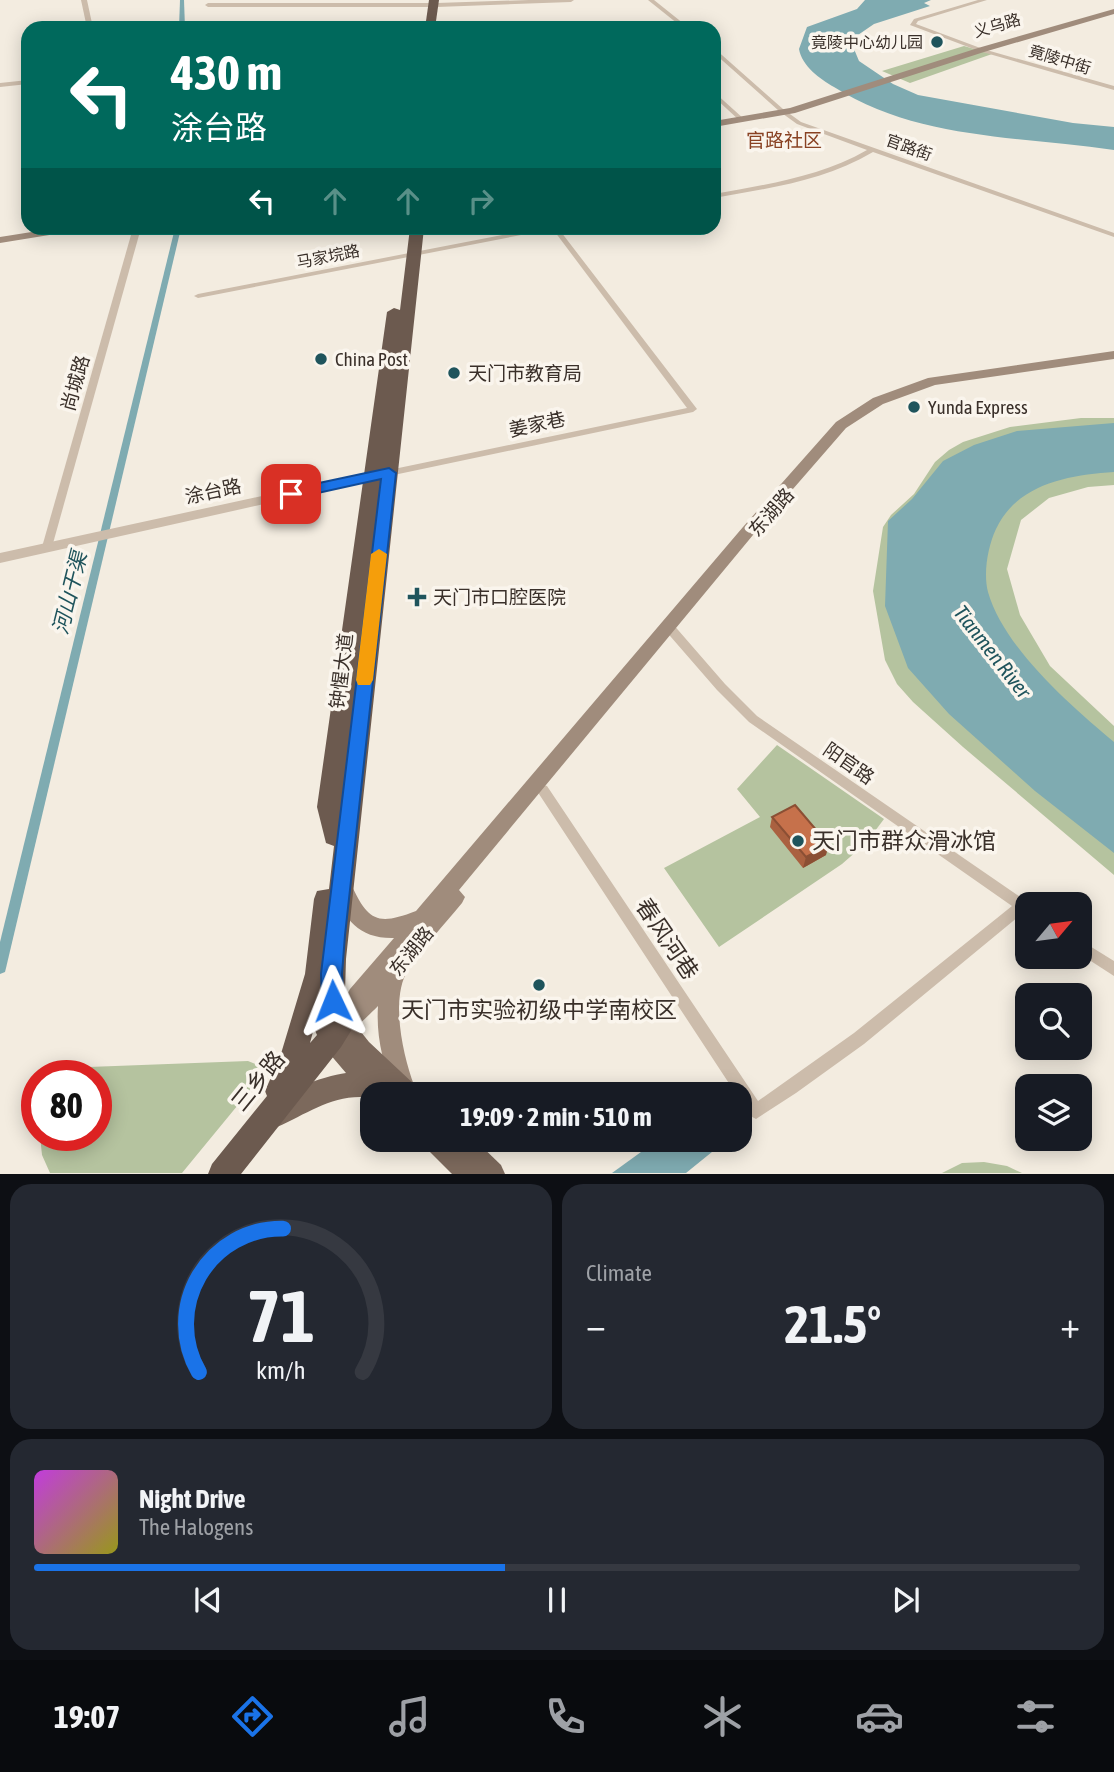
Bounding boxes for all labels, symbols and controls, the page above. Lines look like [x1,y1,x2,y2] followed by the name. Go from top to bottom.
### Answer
[971,10,1023,40] street label: 义乌路
[811,33,923,51] place label: 竟陵中心幼儿园
[929,34,945,50] marker: 竟陵中心幼儿园
[1027,41,1093,77] street label: 竟陵中街
[171,44,282,100] text: 430 m
[56,49,147,140] icon: left
[171,109,267,146] text: 涂台路
[746,129,822,151] district label: 官路社区
[883,130,935,164] street label: 官路街
[243,182,281,220] icon: left
[316,182,354,220] icon: ahead
[389,182,427,220] icon: ahead
[462,182,500,220] icon: right
[295,241,361,271] street label: 马家垸路
[335,348,408,370] place label: China Post
[313,351,329,367] marker: China Post
[57,353,93,413] street label: 尚城路
[468,362,582,384] place label: 天门市教育局
[446,365,462,381] marker: 天门市教育局
[928,396,1028,418] place label: Yunda Express
[906,399,922,415] marker: Yunda Express
[507,407,567,441] street label: 姜家巷
[261,464,321,524] pin
[183,474,243,508] street label: 涂台路
[272,475,310,513] icon: arrive
[744,483,798,541] street label: 东湖路
[47,546,92,636] water label: 河山干渠
[433,586,566,608] place label: 天门市口腔医院
[407,587,427,607] marker: 天门市口腔医院
[949,600,1037,703] water label: Tianmen River
[325,632,357,710] street label: 钟惺大道
[819,738,879,788] street label: 阳官路
[812,828,996,854] place label: 天门市群众滑冰馆
[790,833,806,849] marker: 天门市群众滑冰馆
[1015,892,1092,970] north arrow
[1015,892,1092,1151] map controls
[630,894,704,984] street label: 春风河巷
[385,922,437,980] street label: 东湖路
[296,964,370,1038] position arrow
[531,977,547,993] marker: 天门市实验初级中学南校区
[1015,983,1092,1060] button: search
[401,997,677,1023] place label: 天门市实验初级中学南校区
[226,1046,290,1116] street label: 三乡路
[21,1060,112,1151] speed limit sign: 80
[1015,1074,1092,1151] button: layers
[460,1102,652,1132] text: 19:09 · 2 min · 510 m
[586,1260,652,1286] text: Climate
[247,1275,315,1358] text: 71
[785,1294,881,1354] text: 21.5°
[586,1303,606,1346] text: −
[1060,1303,1080,1346] text: +
[256,1356,306,1384] text: km/h
[139,1484,246,1514] text: Night Drive
[139,1514,253,1540] text: The Halogens
[189,1581,227,1619] icon: previous
[538,1581,576,1619] icon: pause
[887,1581,925,1619] icon: next
[228,1692,277,1741] icon: directions
[385,1692,434,1741] icon: music
[541,1692,590,1741] icon: phone
[698,1692,747,1741] icon: climate
[855,1692,904,1741] icon: car
[1011,1692,1060,1741] icon: filters
[54,1698,120,1735] text: 19:07

